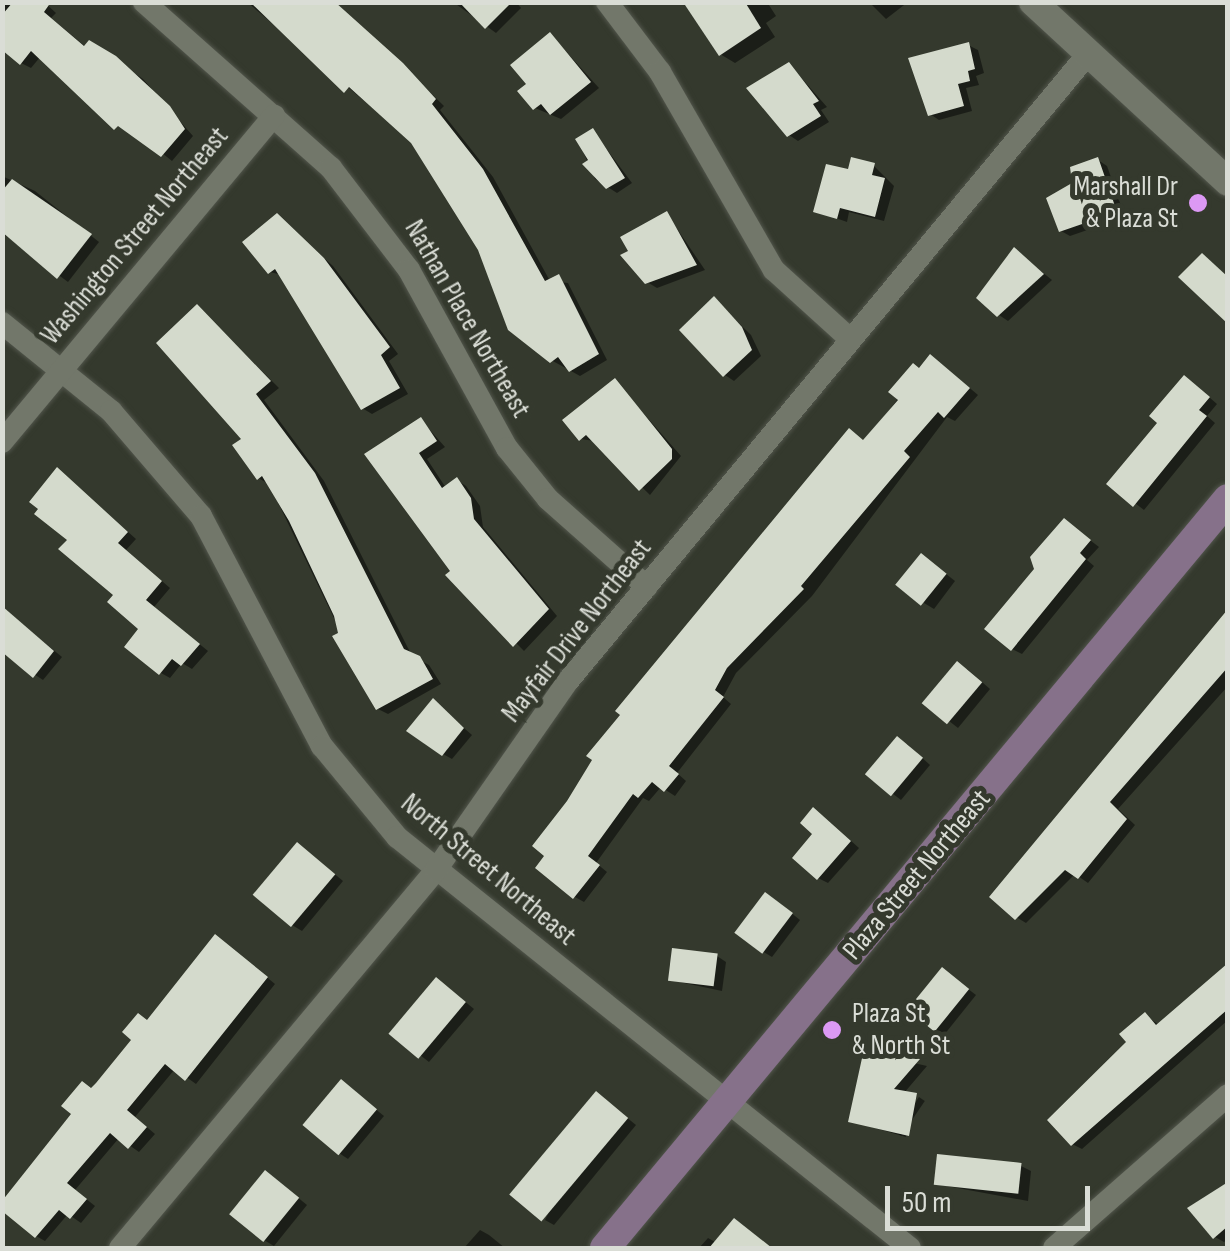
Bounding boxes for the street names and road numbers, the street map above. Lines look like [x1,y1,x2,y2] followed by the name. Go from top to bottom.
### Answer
[34,120,236,352] street label: Washington Street Northeast
[397,214,537,424] street label: Nathan Place Northeast
[495,533,659,729] street label: Mayfair Drive Northeast
[836,783,998,967] street label: Plaza Street Northeast
[394,787,582,953] street label: North Street Northeast

